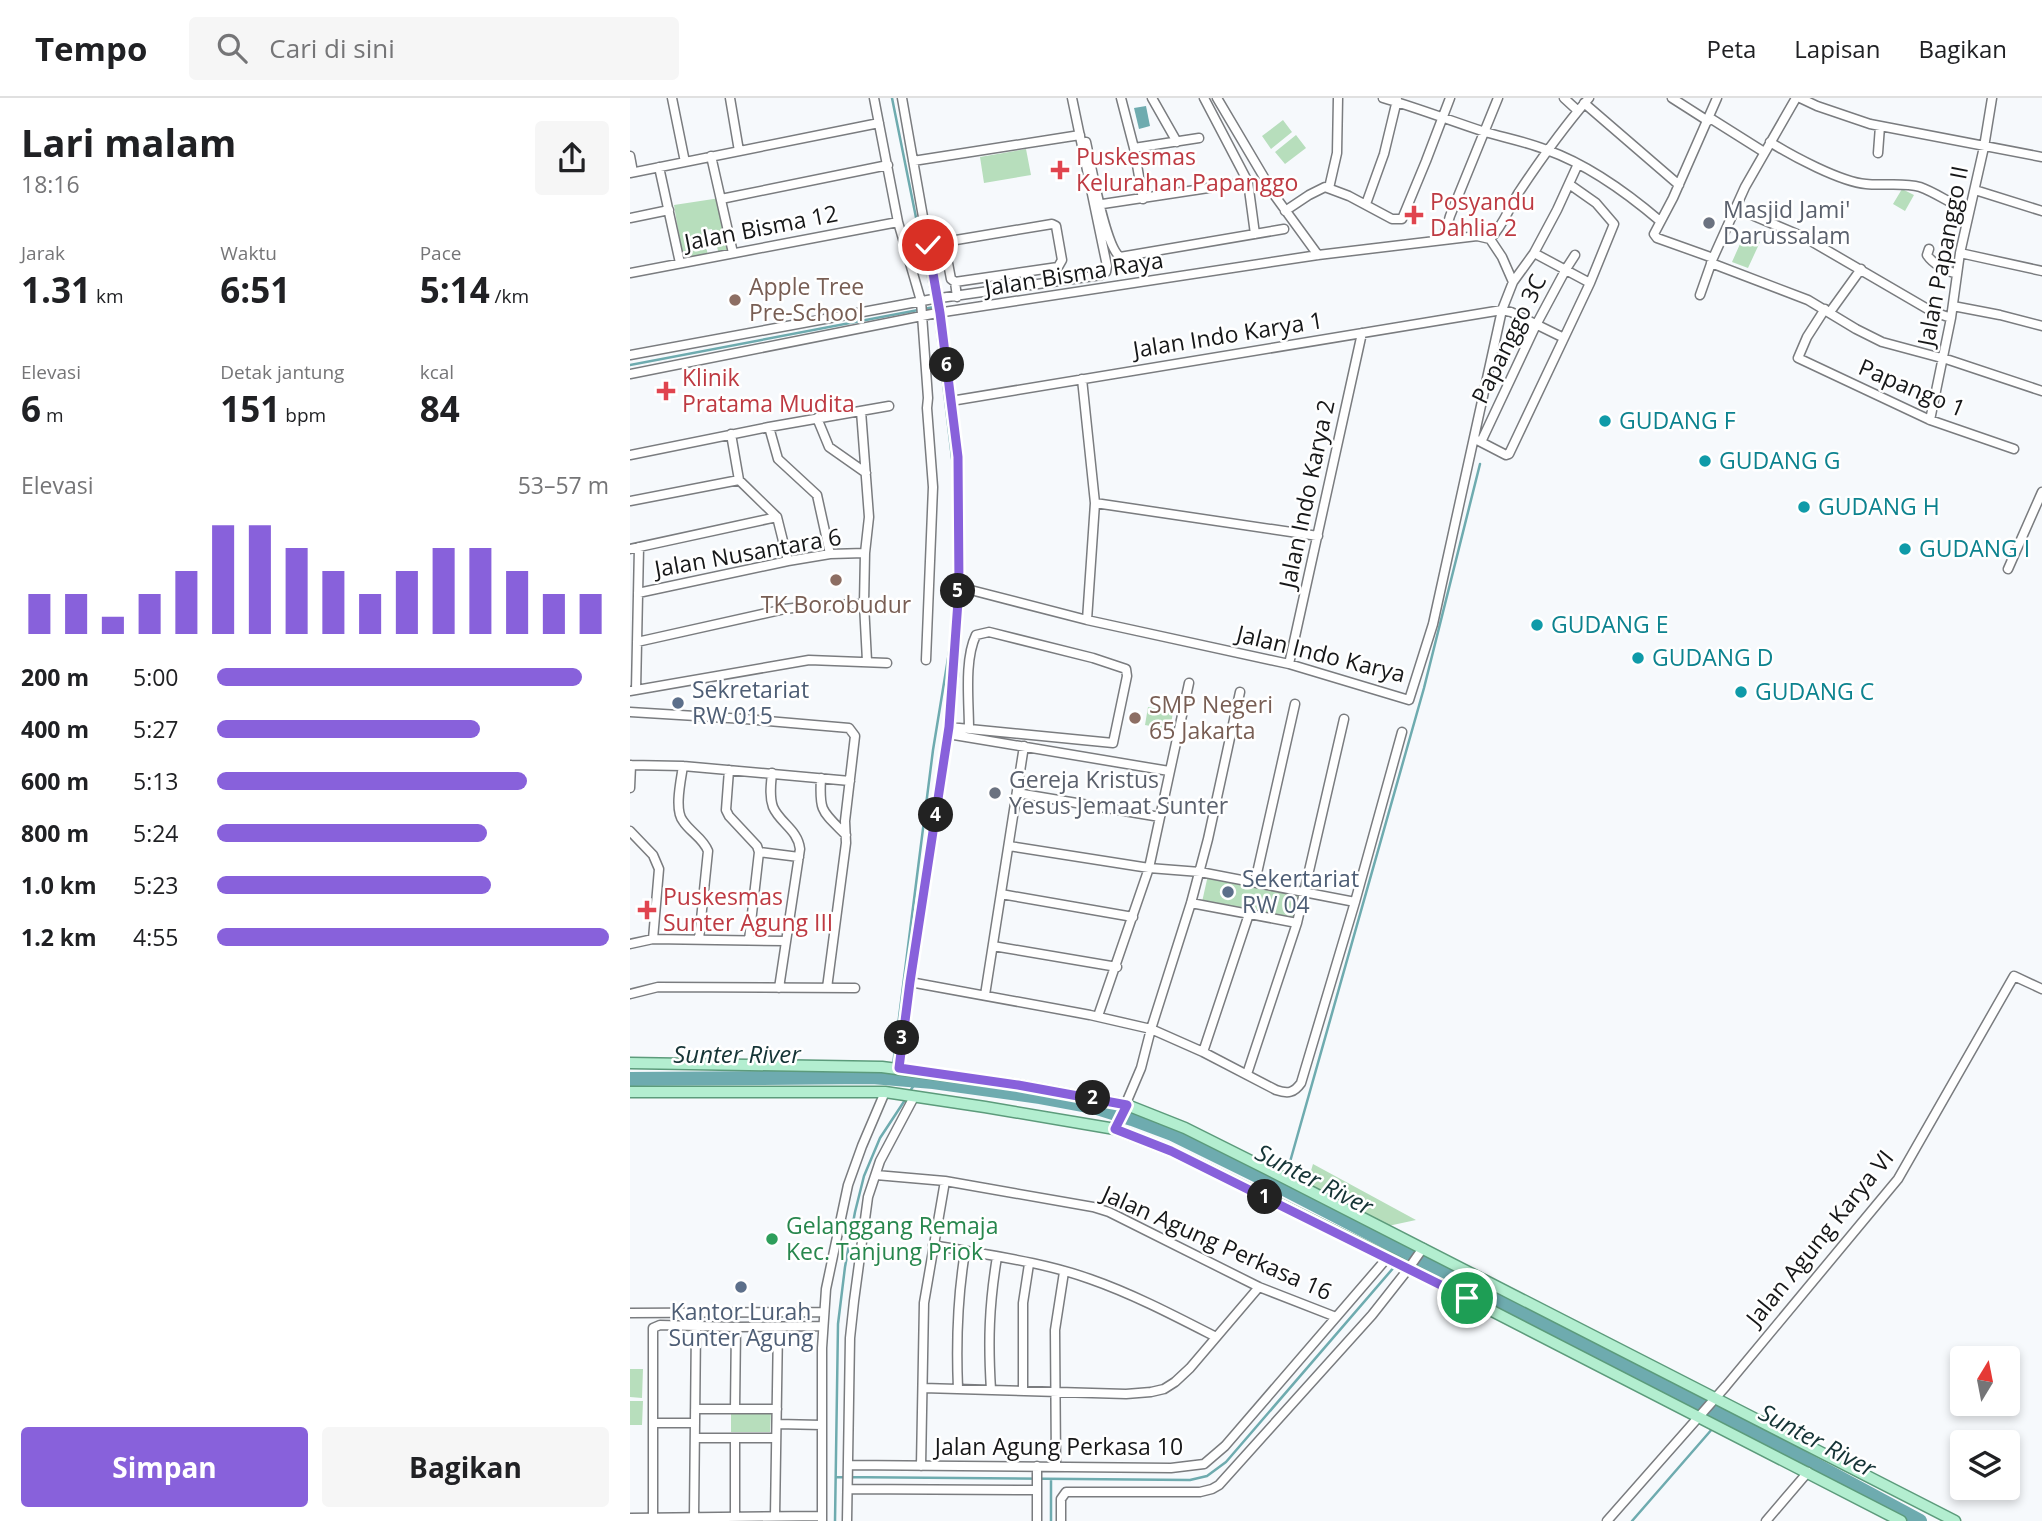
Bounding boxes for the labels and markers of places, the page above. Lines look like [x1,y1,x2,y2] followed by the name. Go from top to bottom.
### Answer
[1076,140,1298,198] place label: Puskesmas Kelurahan Papanggo
[1050,160,1070,180] marker: Puskesmas Kelurahan Papanggo
[1430,185,1535,243] place label: Posyandu Dahlia 2
[1723,193,1851,251] place label: Masjid Jami' Darussalam
[1404,205,1424,225] marker: Posyandu Dahlia 2
[898,215,958,275] pin
[1701,215,1717,231] marker: Masjid Jami' Darussalam
[749,270,864,328] place label: Apple Tree Pre-School
[727,292,743,308] marker: Apple Tree Pre-School
[930,348,964,382] pin: 6
[682,361,855,419] place label: Klinik Pratama Mudita
[656,381,676,401] marker: Klinik Pratama Mudita
[1619,404,1736,436] place label: GUDANG F
[1597,413,1613,429] marker: GUDANG F
[1719,444,1840,476] place label: GUDANG G
[1697,453,1713,469] marker: GUDANG G
[1818,490,1940,522] place label: GUDANG H
[1796,499,1812,515] marker: GUDANG H
[1919,532,2030,564] place label: GUDANG I
[1897,541,1913,557] marker: GUDANG I
[828,572,844,588] marker: TK Borobudur
[940,574,976,608] pin: 5
[761,588,912,620] place label: TK Borobudur
[1551,608,1669,640] place label: GUDANG E
[1529,617,1545,633] marker: GUDANG E
[1652,641,1773,673] place label: GUDANG D
[1630,650,1646,666] marker: GUDANG D
[692,673,809,731] place label: Sekretariat RW 015
[1755,675,1874,707] place label: GUDANG C
[1733,684,1749,700] marker: GUDANG C
[1149,688,1273,746] place label: SMP Negeri 65 Jakarta
[670,695,686,711] marker: Sekretariat RW 015
[1127,710,1143,726] marker: SMP Negeri 65 Jakarta
[1009,763,1229,821] place label: Gereja Kristus Yesus Jemaat Sunter
[987,785,1003,801] marker: Gereja Kristus Yesus Jemaat Sunter
[918,798,954,832] pin: 4
[1242,862,1359,920] place label: Sekertariat RW 04
[663,880,833,938] place label: Puskesmas Sunter Agung III
[1220,884,1236,900] marker: Sekertariat RW 04
[637,900,657,920] marker: Puskesmas Sunter Agung III
[884,1020,920,1056] pin: 3
[1076,1080,1110,1116] pin: 2
[1248,1180,1282,1214] pin: 1
[786,1209,998,1267] place label: Gelanggang Remaja Kec. Tanjung Priok
[764,1231,780,1247] marker: Gelanggang Remaja Kec. Tanjung Priok
[1437,1268,1497,1328] pin
[733,1279,749,1295] marker: Kantor Lurah Sunter Agung
[668,1295,814,1353] place label: Kantor Lurah Sunter Agung

